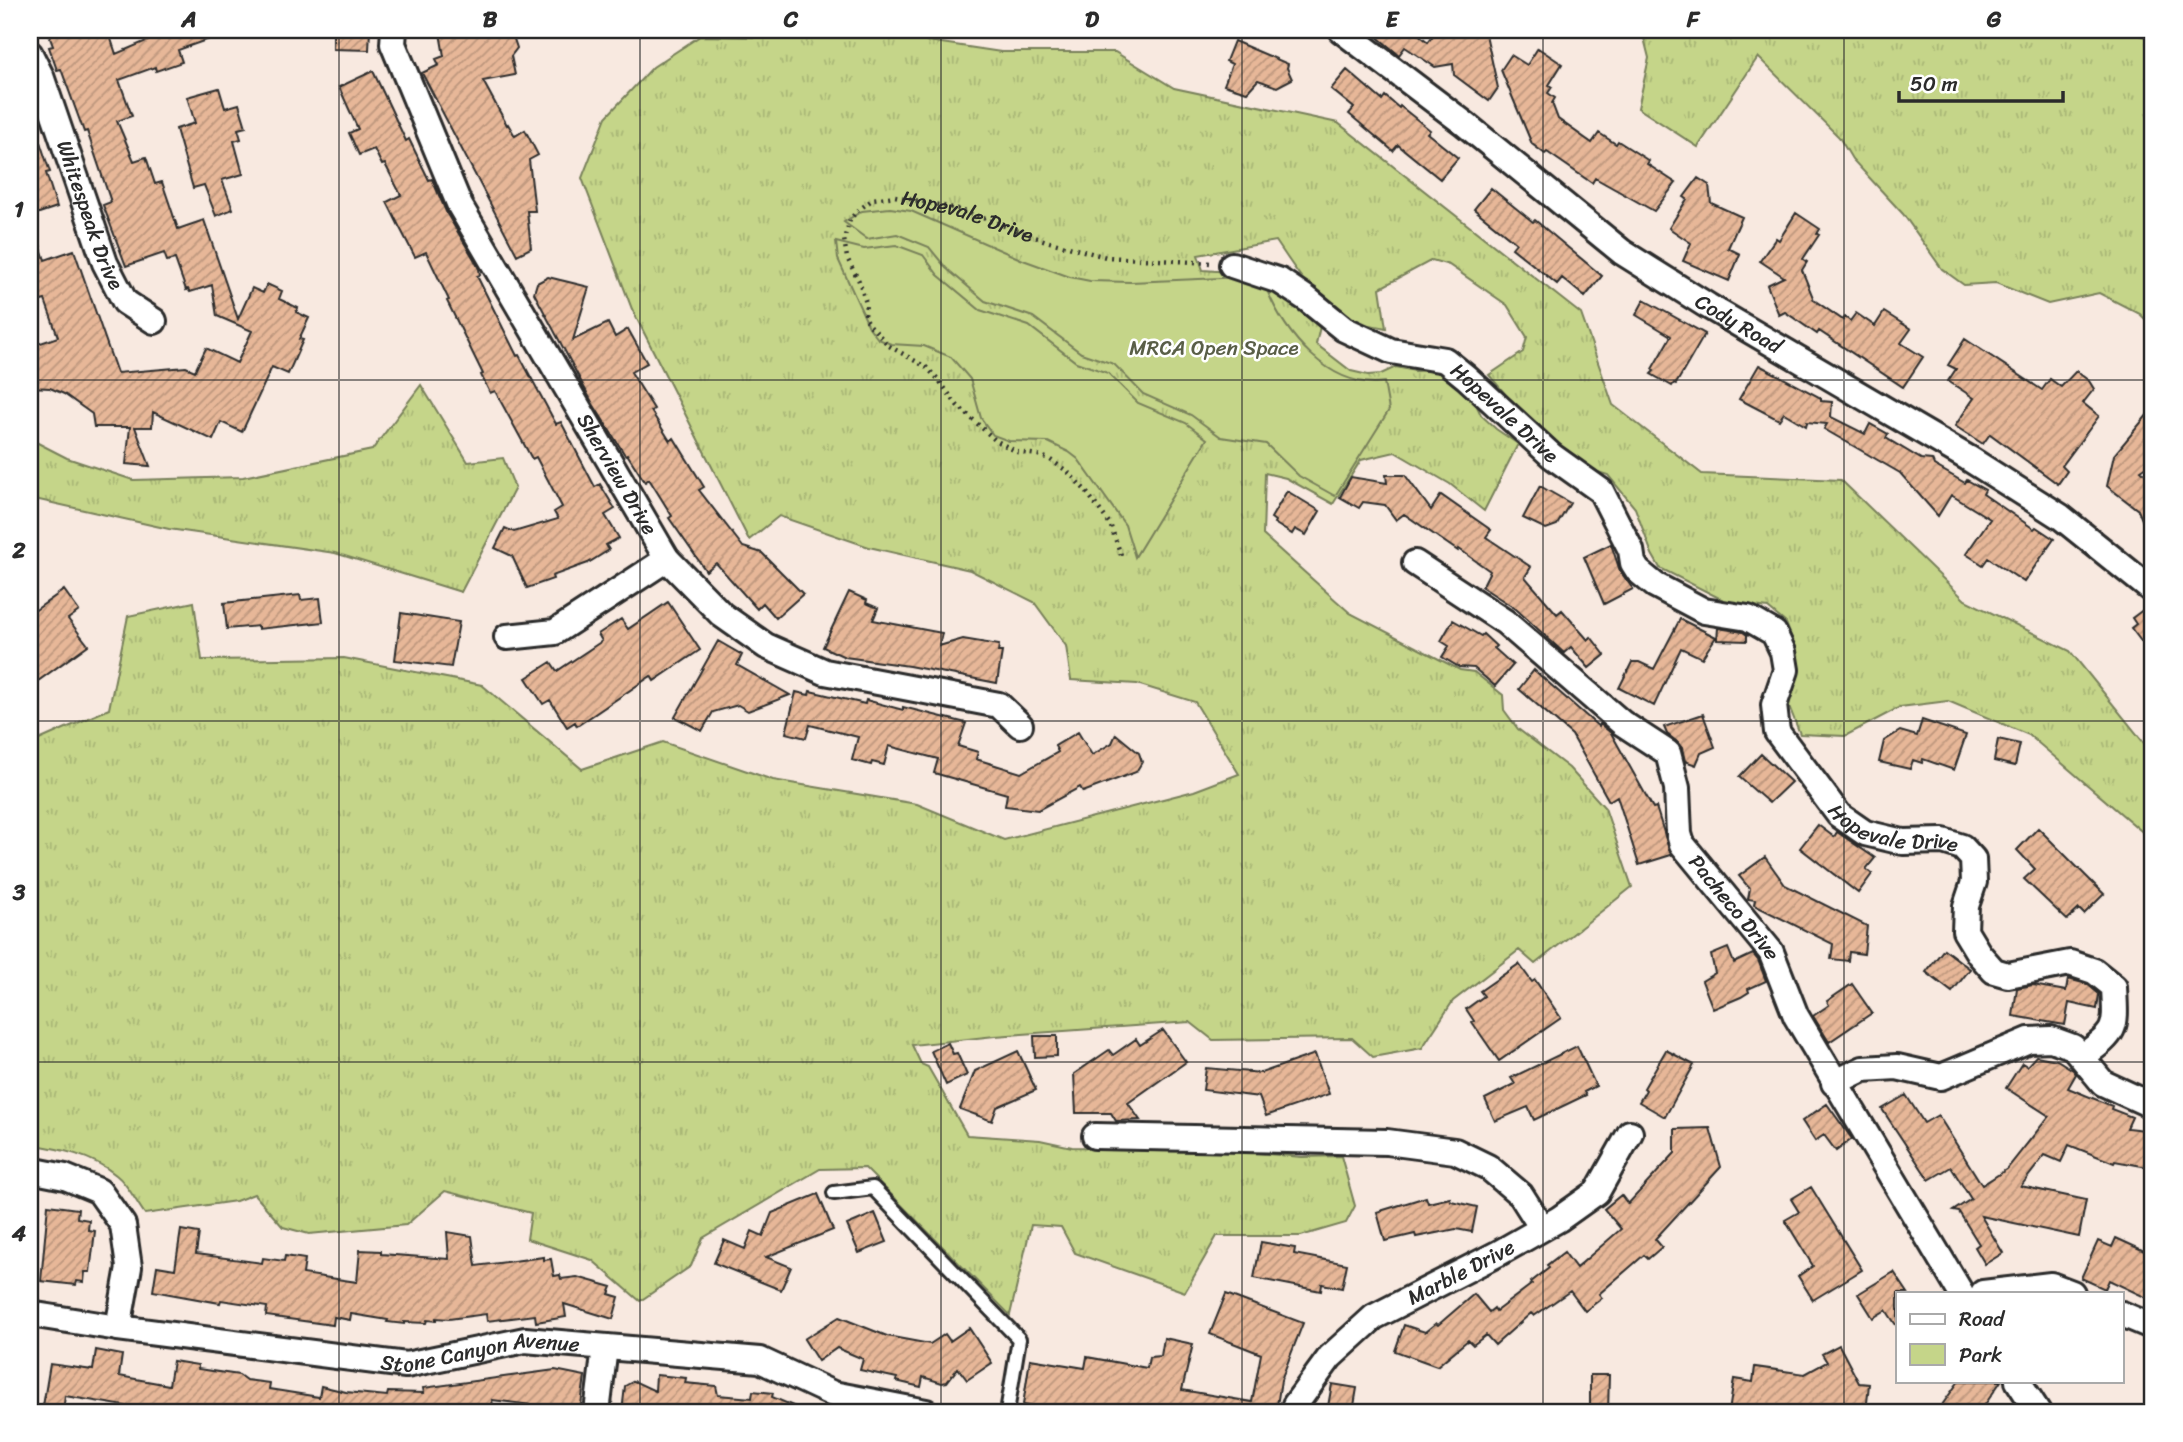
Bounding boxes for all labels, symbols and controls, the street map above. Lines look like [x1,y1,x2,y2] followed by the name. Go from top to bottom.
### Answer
[180,0,197,40] text: A
[483,0,498,40] text: B
[783,0,799,40] text: C
[1085,0,1100,40] text: D
[1386,0,1401,40] text: E
[1686,0,1701,40] text: F
[1986,0,2002,40] text: G
[1899,60,2064,104] scale bar
[1910,65,1958,103] text: 50 m
[45,135,135,297] street label: Whitespeak Drive
[898,179,1039,254] street label: Hopevale Drive
[14,189,24,230] text: 1
[1687,283,1791,365] street label: Cody Road
[1129,329,1299,367] park label: MRCA Open Space
[1442,352,1568,473] street label: Hopevale Drive
[566,405,668,543] street label: Sherview Drive
[11,530,26,571] text: 2
[1817,795,1964,864] street label: Hopevale Drive
[1678,845,1791,966] street label: Pacheco Drive
[12,872,26,913] text: 3
[11,1213,27,1254] text: 4
[1400,1228,1523,1316] street label: Marble Drive
[1896,1292,2124,1382] legend
[1959,1300,2006,1338] text: Road
[378,1321,581,1384] street label: Stone Canyon Avenue
[1959,1336,2002,1374] text: Park

